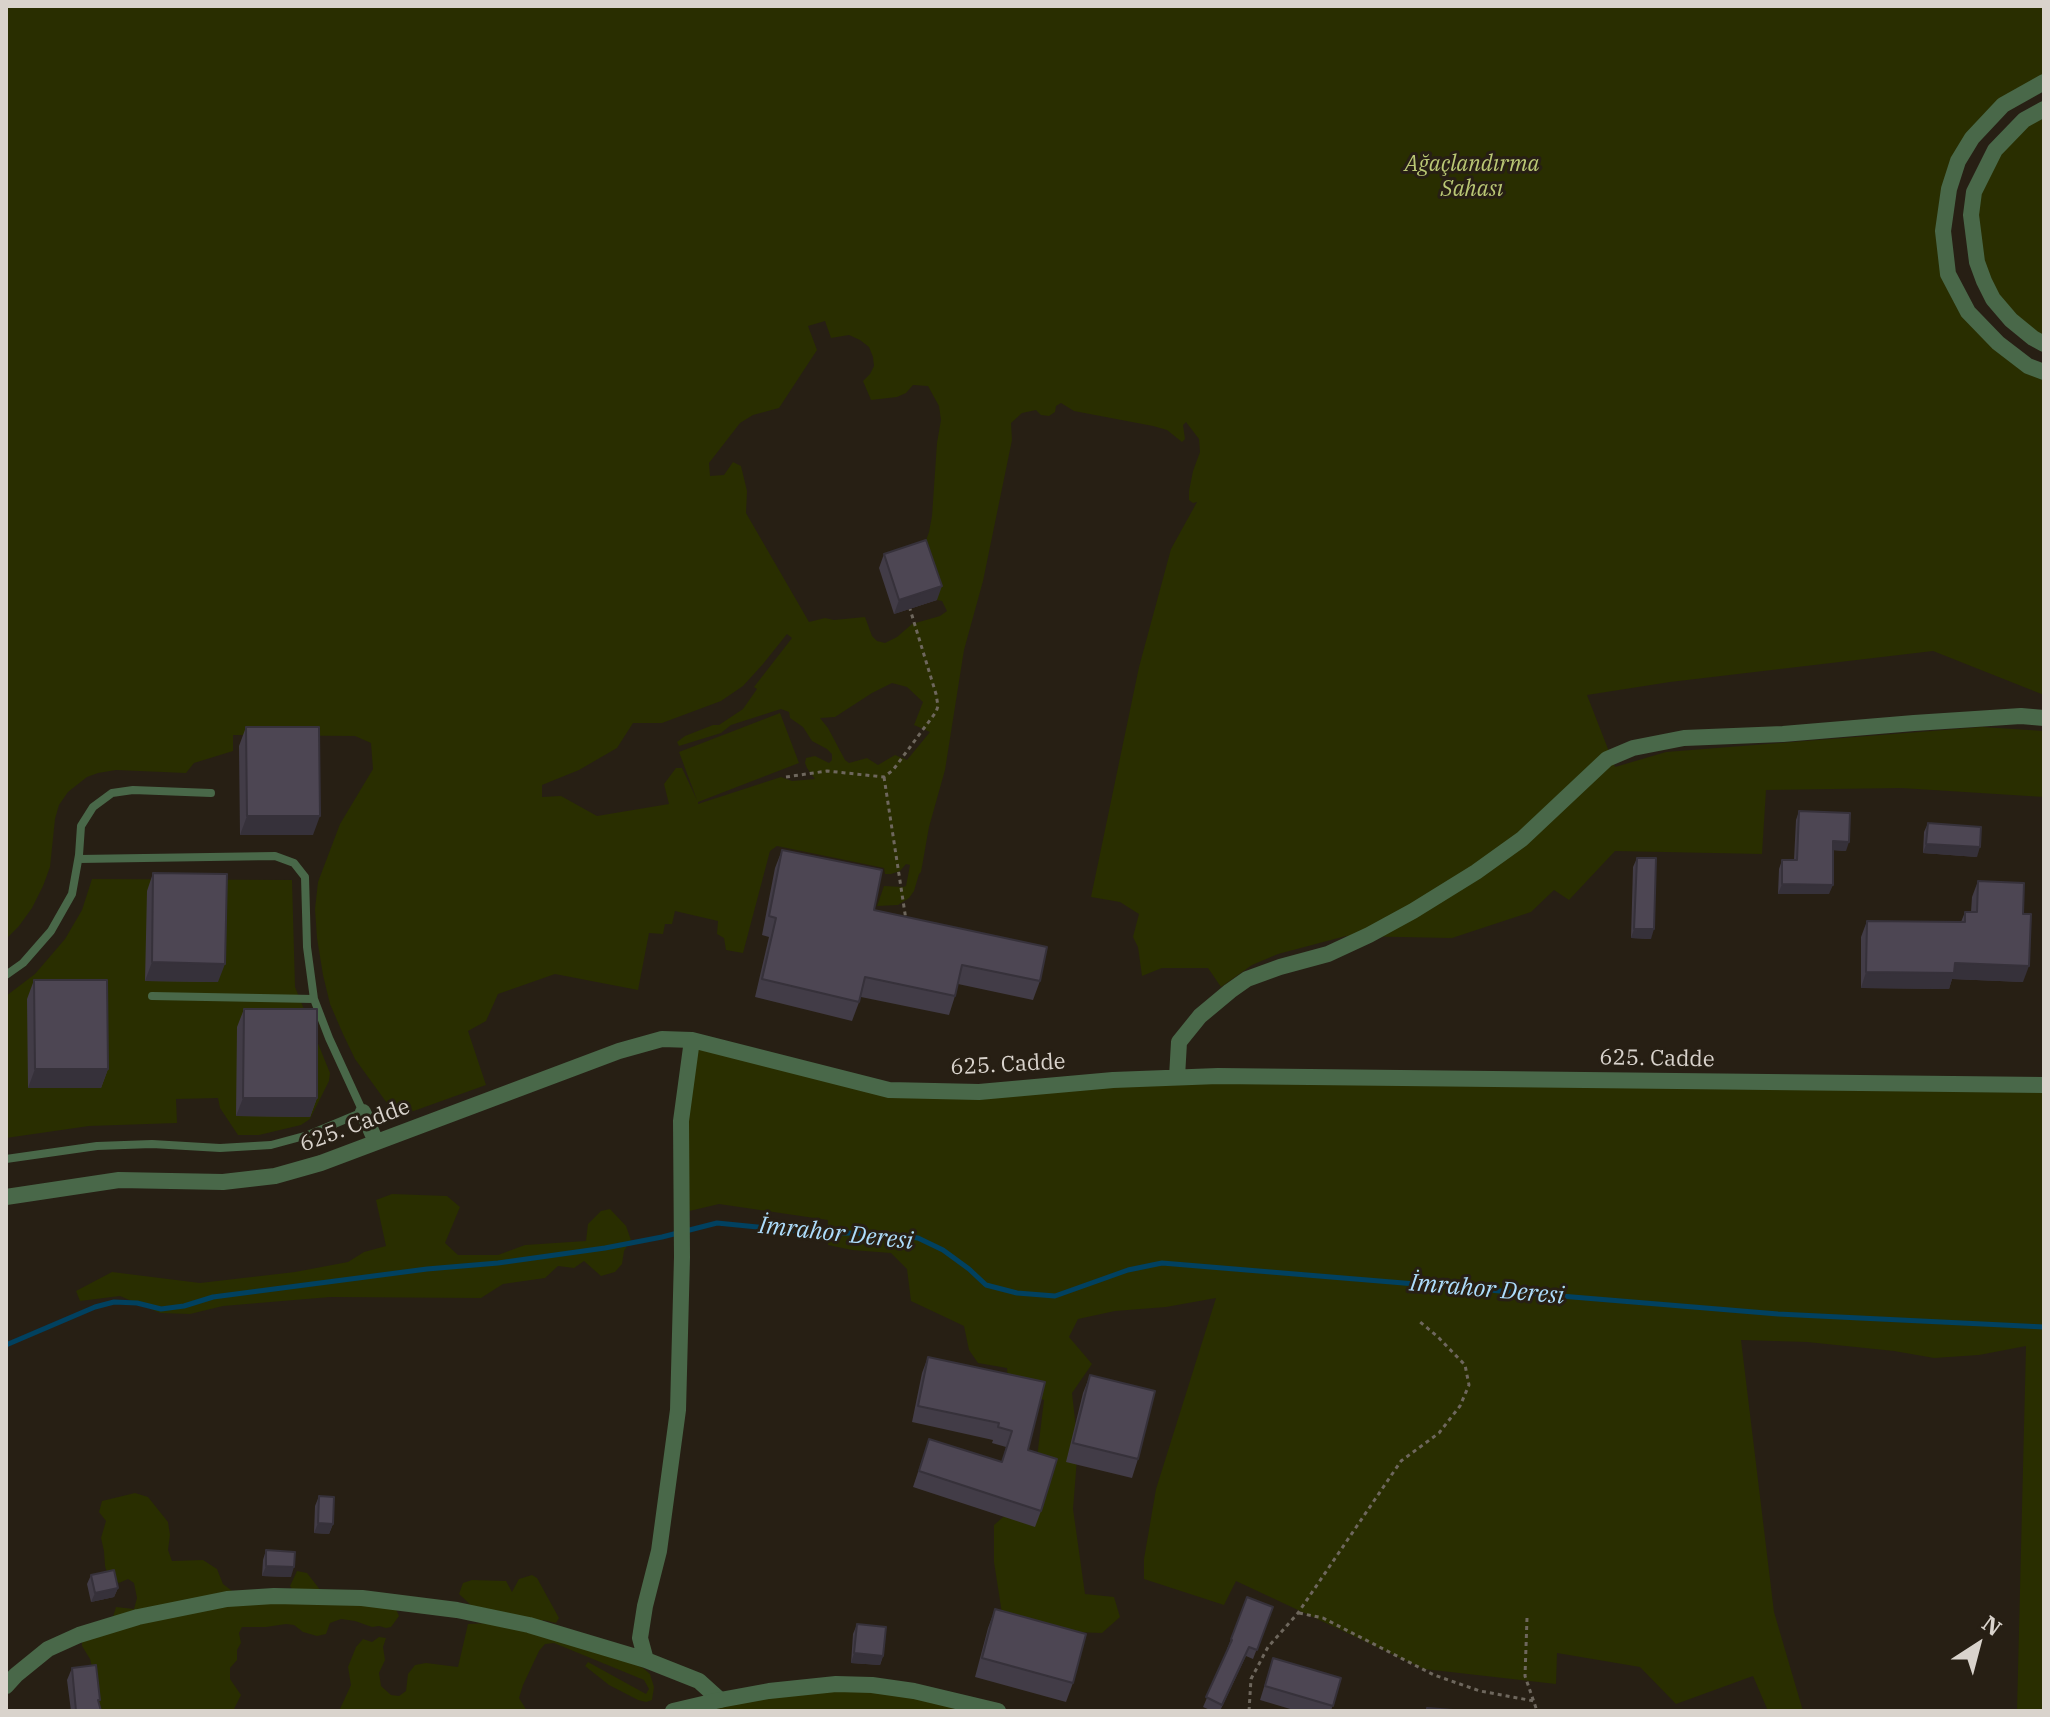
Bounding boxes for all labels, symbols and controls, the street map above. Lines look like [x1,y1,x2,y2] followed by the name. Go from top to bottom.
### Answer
[1405,152,1539,204] park label: Ağaçlandırma Sahası
[1599,1045,1715,1073] street label: 625. Cadde
[950,1049,1066,1081] street label: 625. Cadde
[296,1094,414,1158] street label: 625. Cadde
[757,1212,915,1256] water label: İmrahor Deresi
[1408,1269,1566,1311] water label: İmrahor Deresi
[1938,1605,2018,1685] north arrow
[1977,1608,2008,1642] text: N

